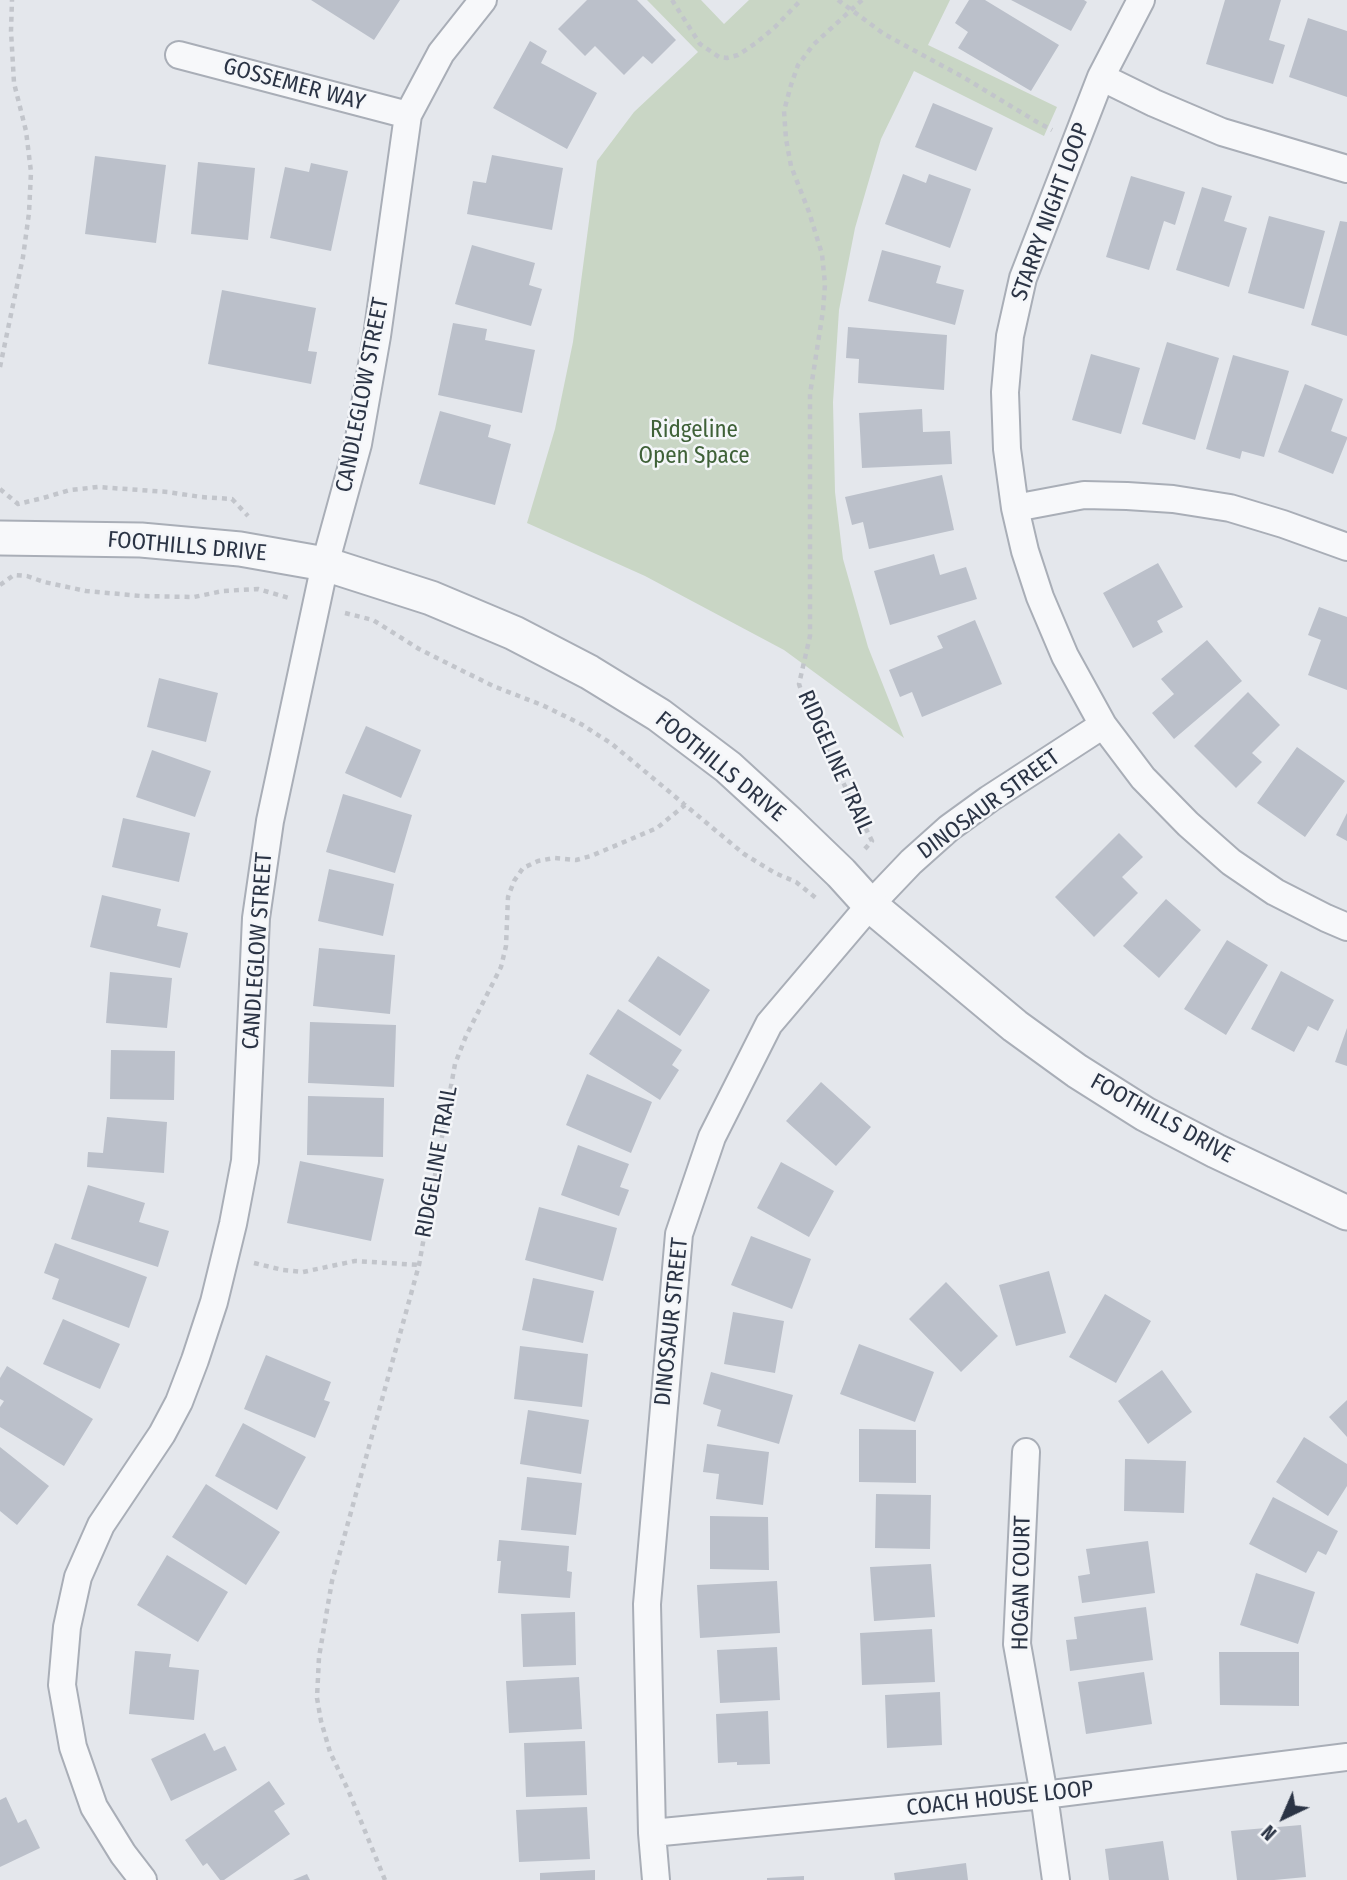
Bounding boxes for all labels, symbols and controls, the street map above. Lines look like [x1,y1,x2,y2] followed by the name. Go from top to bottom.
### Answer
[220,53,368,117] street label: GOSSEMER WAY
[1006,119,1096,305] street label: STARRY NIGHT LOOP
[331,295,395,495] street label: CANDLEGLOW STREET
[638,417,750,471] park label: Ridgeline Open Space
[106,526,268,568] street label: FOOTHILLS DRIVE
[791,686,879,838] street label: RIDGELINE TRAIL
[649,706,791,828] street label: FOOTHILLS DRIVE
[913,744,1065,866] street label: DINOSAUR STREET
[237,852,279,1050] street label: CANDLEGLOW STREET
[1085,1068,1239,1170] street label: FOOTHILLS DRIVE
[410,1084,464,1240] street label: RIDGELINE TRAIL
[649,1237,695,1407] street label: DINOSAUR STREET
[1007,1515,1037,1651] street label: HOGAN COURT
[905,1775,1095,1823] street label: COACH HOUSE LOOP
[1249,1782,1319,1852] north arrow
[1257,1820,1281,1845] text: N

